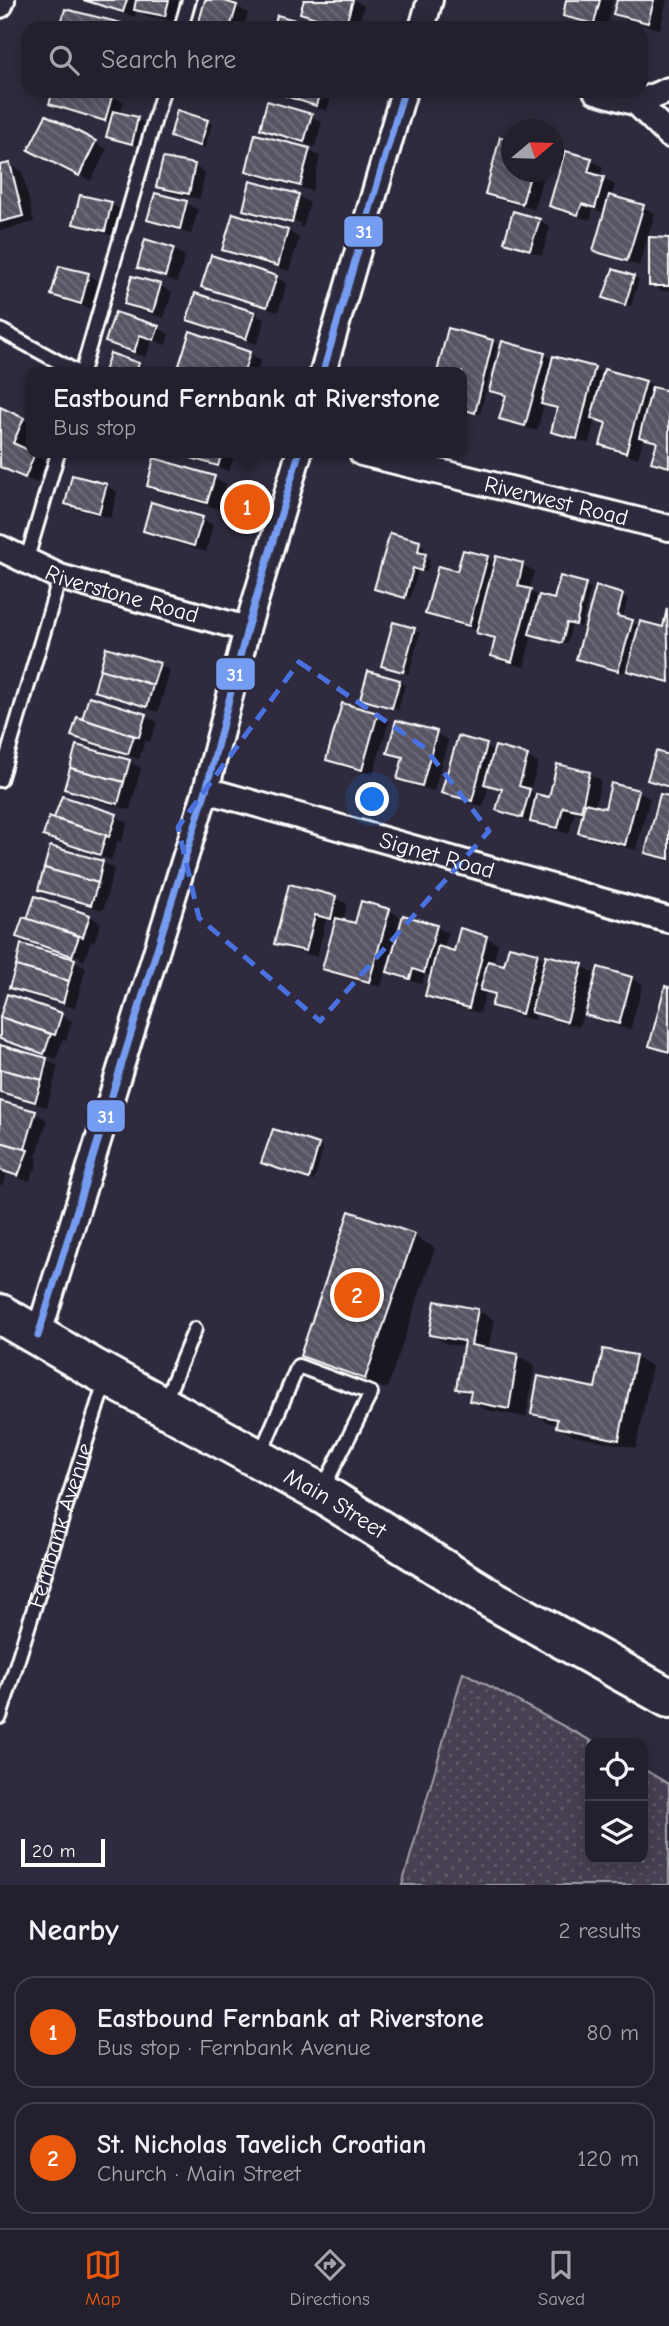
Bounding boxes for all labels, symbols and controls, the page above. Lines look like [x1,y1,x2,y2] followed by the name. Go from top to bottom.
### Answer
[21,21,648,98] search box
[45,41,83,79] icon: search
[101,45,236,75] text: Search here
[501,119,564,182] north arrow
[343,215,384,248] line badge: 31
[356,221,372,243] text: 31
[26,367,467,458] popup
[53,384,440,414] text: Eastbound Fernbank at Riverstone
[53,414,136,441] text: Bus stop
[482,470,631,531] street label: Riverwest Road
[224,481,270,533] pin: 1
[41,558,202,628] street label: Riverstone Road
[215,657,256,691] line badge: 31
[227,664,243,686] text: 31
[355,782,389,816] your location
[376,826,498,884] street label: Signet Road
[86,1099,126,1133] line badge: 31
[98,1106,114,1128] text: 31
[334,1269,380,1321] pin: 2
[22,1439,98,1611] street label: Fernbank Avenue
[280,1462,393,1545] street label: Main Street
[585,1738,648,1864] map controls
[585,1738,648,1801] button: locate
[585,1801,648,1864] button: layers
[21,1836,105,1868] scale bar
[32,1840,76,1862] text: 20 m
[28,1913,119,1948] text: Nearby
[559,1917,641,1944] text: 2 results
[97,2004,484,2034] text: Eastbound Fernbank at Riverstone
[48,2019,58,2046] text: 1
[586,2019,639,2046] text: 80 m
[97,2034,371,2061] text: Bus stop · Fernbank Avenue
[97,2130,426,2160] text: St. Nicholas Tavelich Croatian
[47,2145,59,2172] text: 2
[577,2145,639,2172] text: 120 m
[97,2160,301,2187] text: Church · Main Street
[84,2246,122,2310] tab: Map
[290,2246,370,2310] tab: Directions
[538,2246,585,2310] tab: Saved

